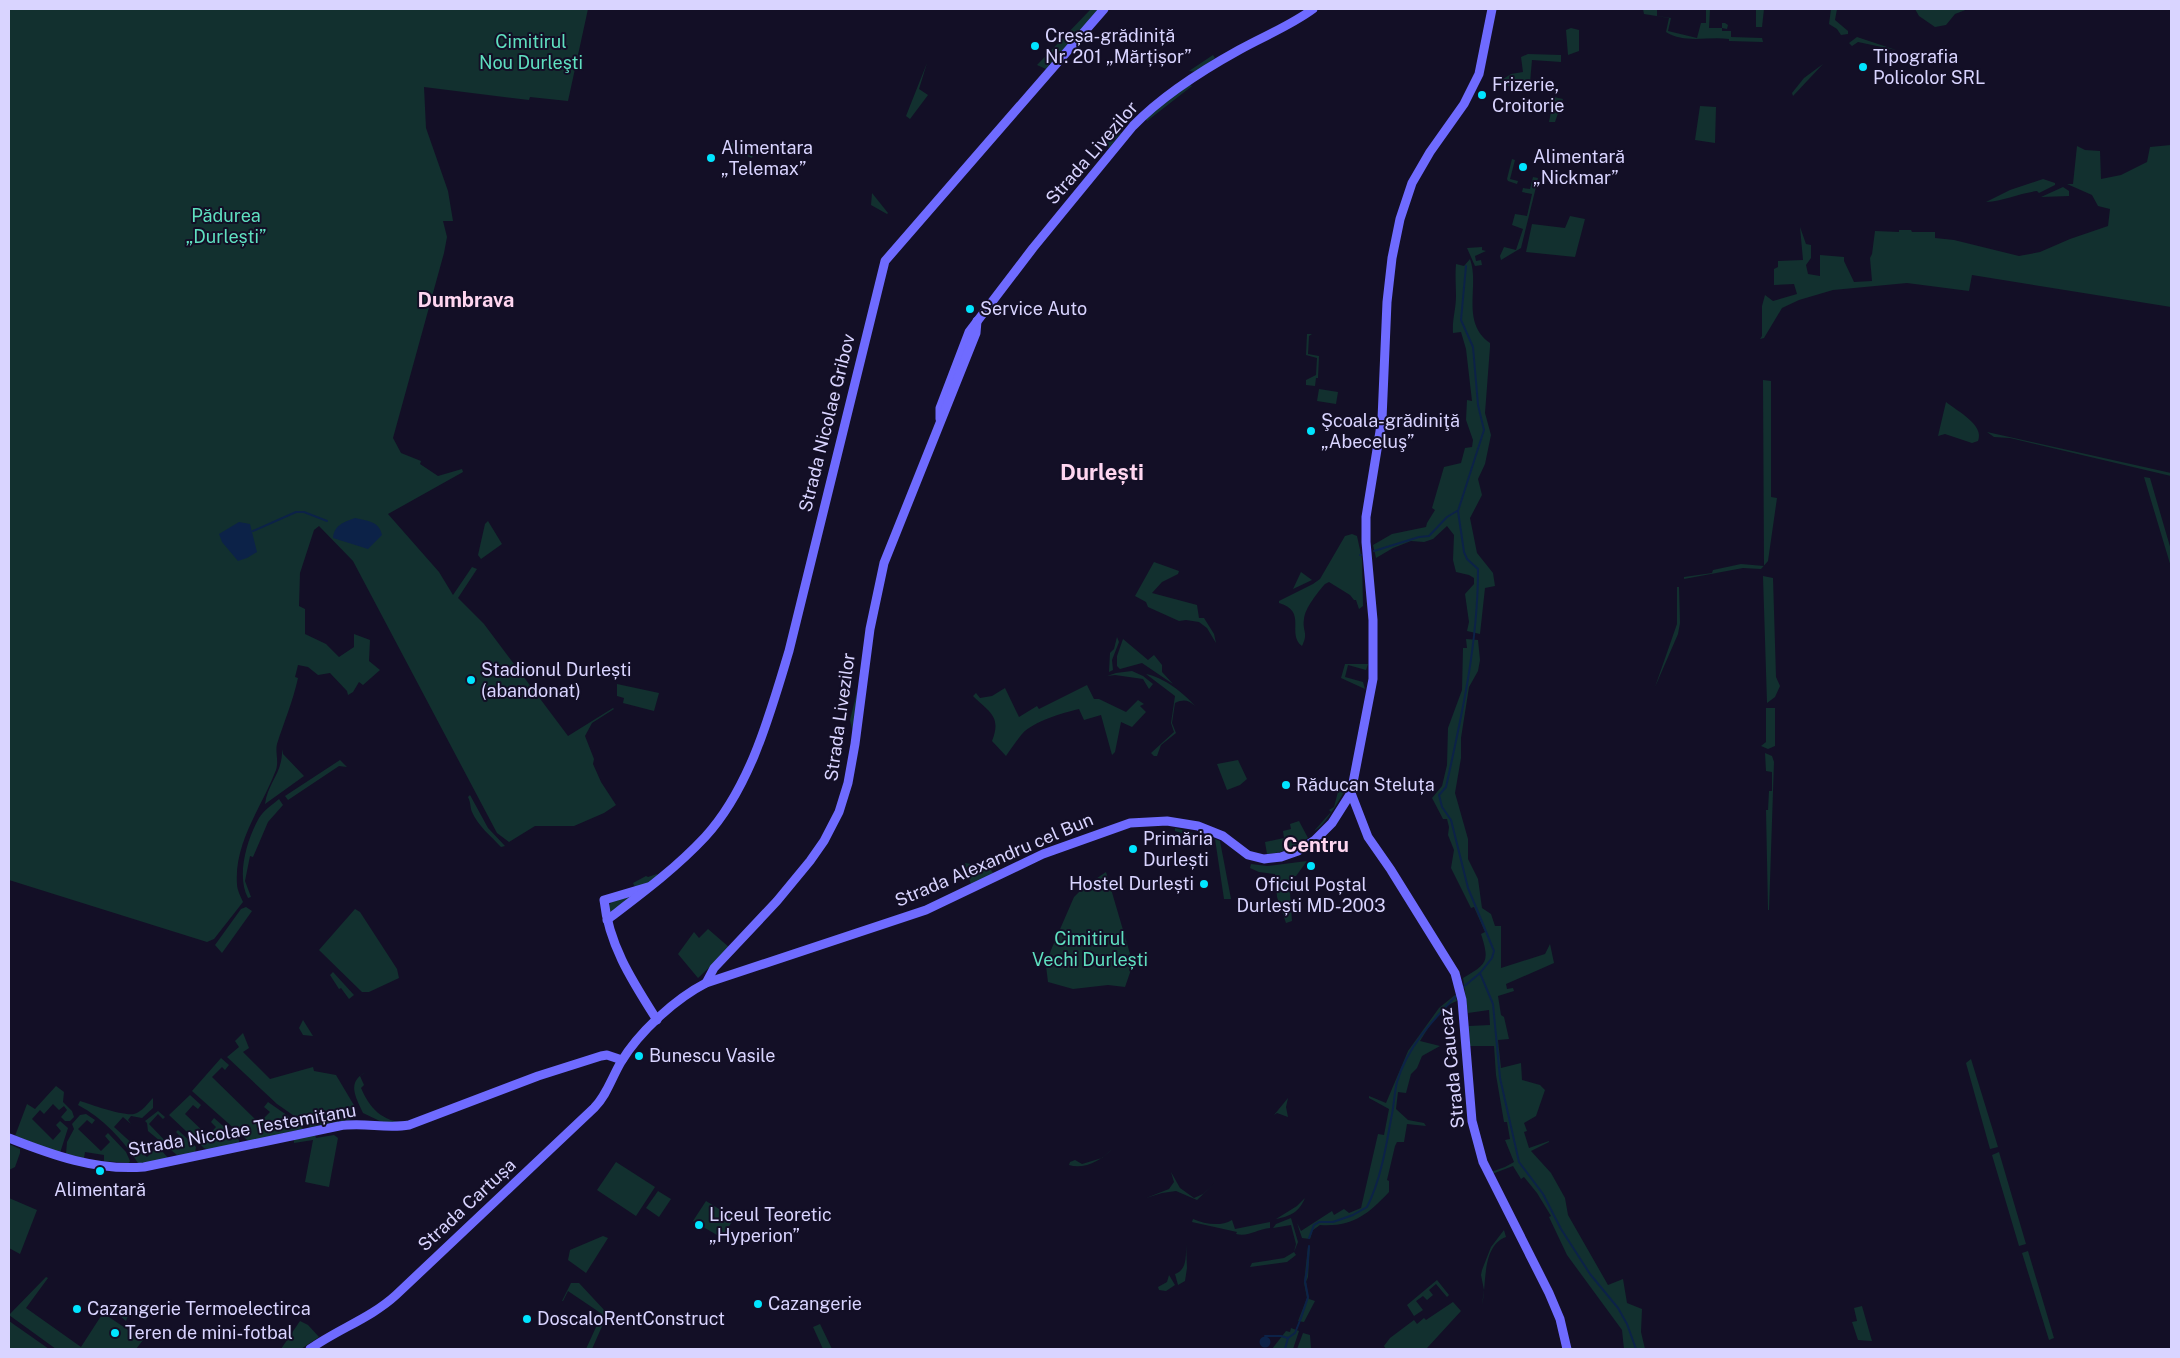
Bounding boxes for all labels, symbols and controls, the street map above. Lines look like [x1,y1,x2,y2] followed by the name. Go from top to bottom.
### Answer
[1045,25,1192,67] place label: Creșa-grădiniță Nr. 201 „Mărțișor”
[479,31,583,73] park label: Cimitirul Nou Durleşti
[1029,40,1041,52] marker: Creșa-grădiniță Nr. 201 „Mărțișor”
[1873,46,1985,88] place label: Tipografia Policolor SRL
[1857,61,1869,73] marker: Tipografia Policolor SRL
[1492,74,1565,116] place label: Frizerie, Croitorie
[1476,89,1488,101] marker: Frizerie, Croitorie
[1041,97,1142,208] street label: Strada Livezilor
[721,137,813,179] place label: Alimentara „Telemax”
[1533,146,1625,188] place label: Alimentară „Nickmar”
[705,152,717,164] marker: Alimentara „Telemax”
[1517,161,1529,173] marker: Alimentară „Nickmar”
[186,205,266,247] park label: Pădurea „Durlești”
[418,288,514,312] district label: Dumbrava
[980,298,1087,319] place label: Service Auto
[964,303,976,315] marker: Service Auto
[794,332,859,514] street label: Strada Nicolae Gribov
[1321,410,1460,452] place label: Şcoala-grădiniţă „Abeceluş”
[1305,425,1317,437] marker: Şcoala-grădiniţă „Abeceluş”
[1060,459,1144,485] district label: Durlești
[820,651,859,783] street label: Strada Livezilor
[481,659,631,701] place label: Stadionul Durlești (abandonat)
[465,674,477,686] marker: Stadionul Durlești (abandonat)
[1296,774,1435,795] place label: Răducan Steluța
[1280,779,1292,791] marker: Răducan Steluța
[892,808,1096,911] street label: Strada Alexandru cel Bun
[1143,828,1213,870] place label: Primăria Durlești
[1283,833,1349,857] district label: Centru
[1127,843,1139,855] marker: Primăria Durlești
[1305,860,1317,872] marker: Oficiul Poștal Durlești MD-2003
[1069,873,1194,894] place label: Hostel Durlești
[1236,874,1386,916] place label: Oficiul Poștal Durlești MD-2003
[1198,878,1210,890] marker: Hostel Durlești
[1032,928,1148,970] park label: Cimitirul Vechi Durlești
[1435,1007,1468,1129] street label: Strada Caucaz
[649,1045,776,1066] place label: Bunescu Vasile
[633,1050,645,1062] marker: Bunescu Vasile
[126,1099,358,1160] street label: Strada Nicolae Testemițanu
[413,1154,520,1255] street label: Strada Cartușa
[94,1165,106,1177] marker: Alimentară
[54,1179,146,1200] place label: Alimentară
[709,1204,832,1246] place label: Liceul Teoretic „Hyperion”
[693,1219,705,1231] marker: Liceul Teoretic „Hyperion”
[768,1293,862,1314] place label: Cazangerie
[87,1298,311,1319] place label: Cazangerie Termoelectirca
[752,1298,764,1310] marker: Cazangerie
[71,1303,83,1315] marker: Cazangerie Termoelectirca
[537,1308,725,1329] place label: DoscaloRentConstruct
[521,1313,533,1325] marker: DoscaloRentConstruct
[125,1322,293,1343] place label: Teren de mini-fotbal
[109,1327,121,1339] marker: Teren de mini-fotbal

